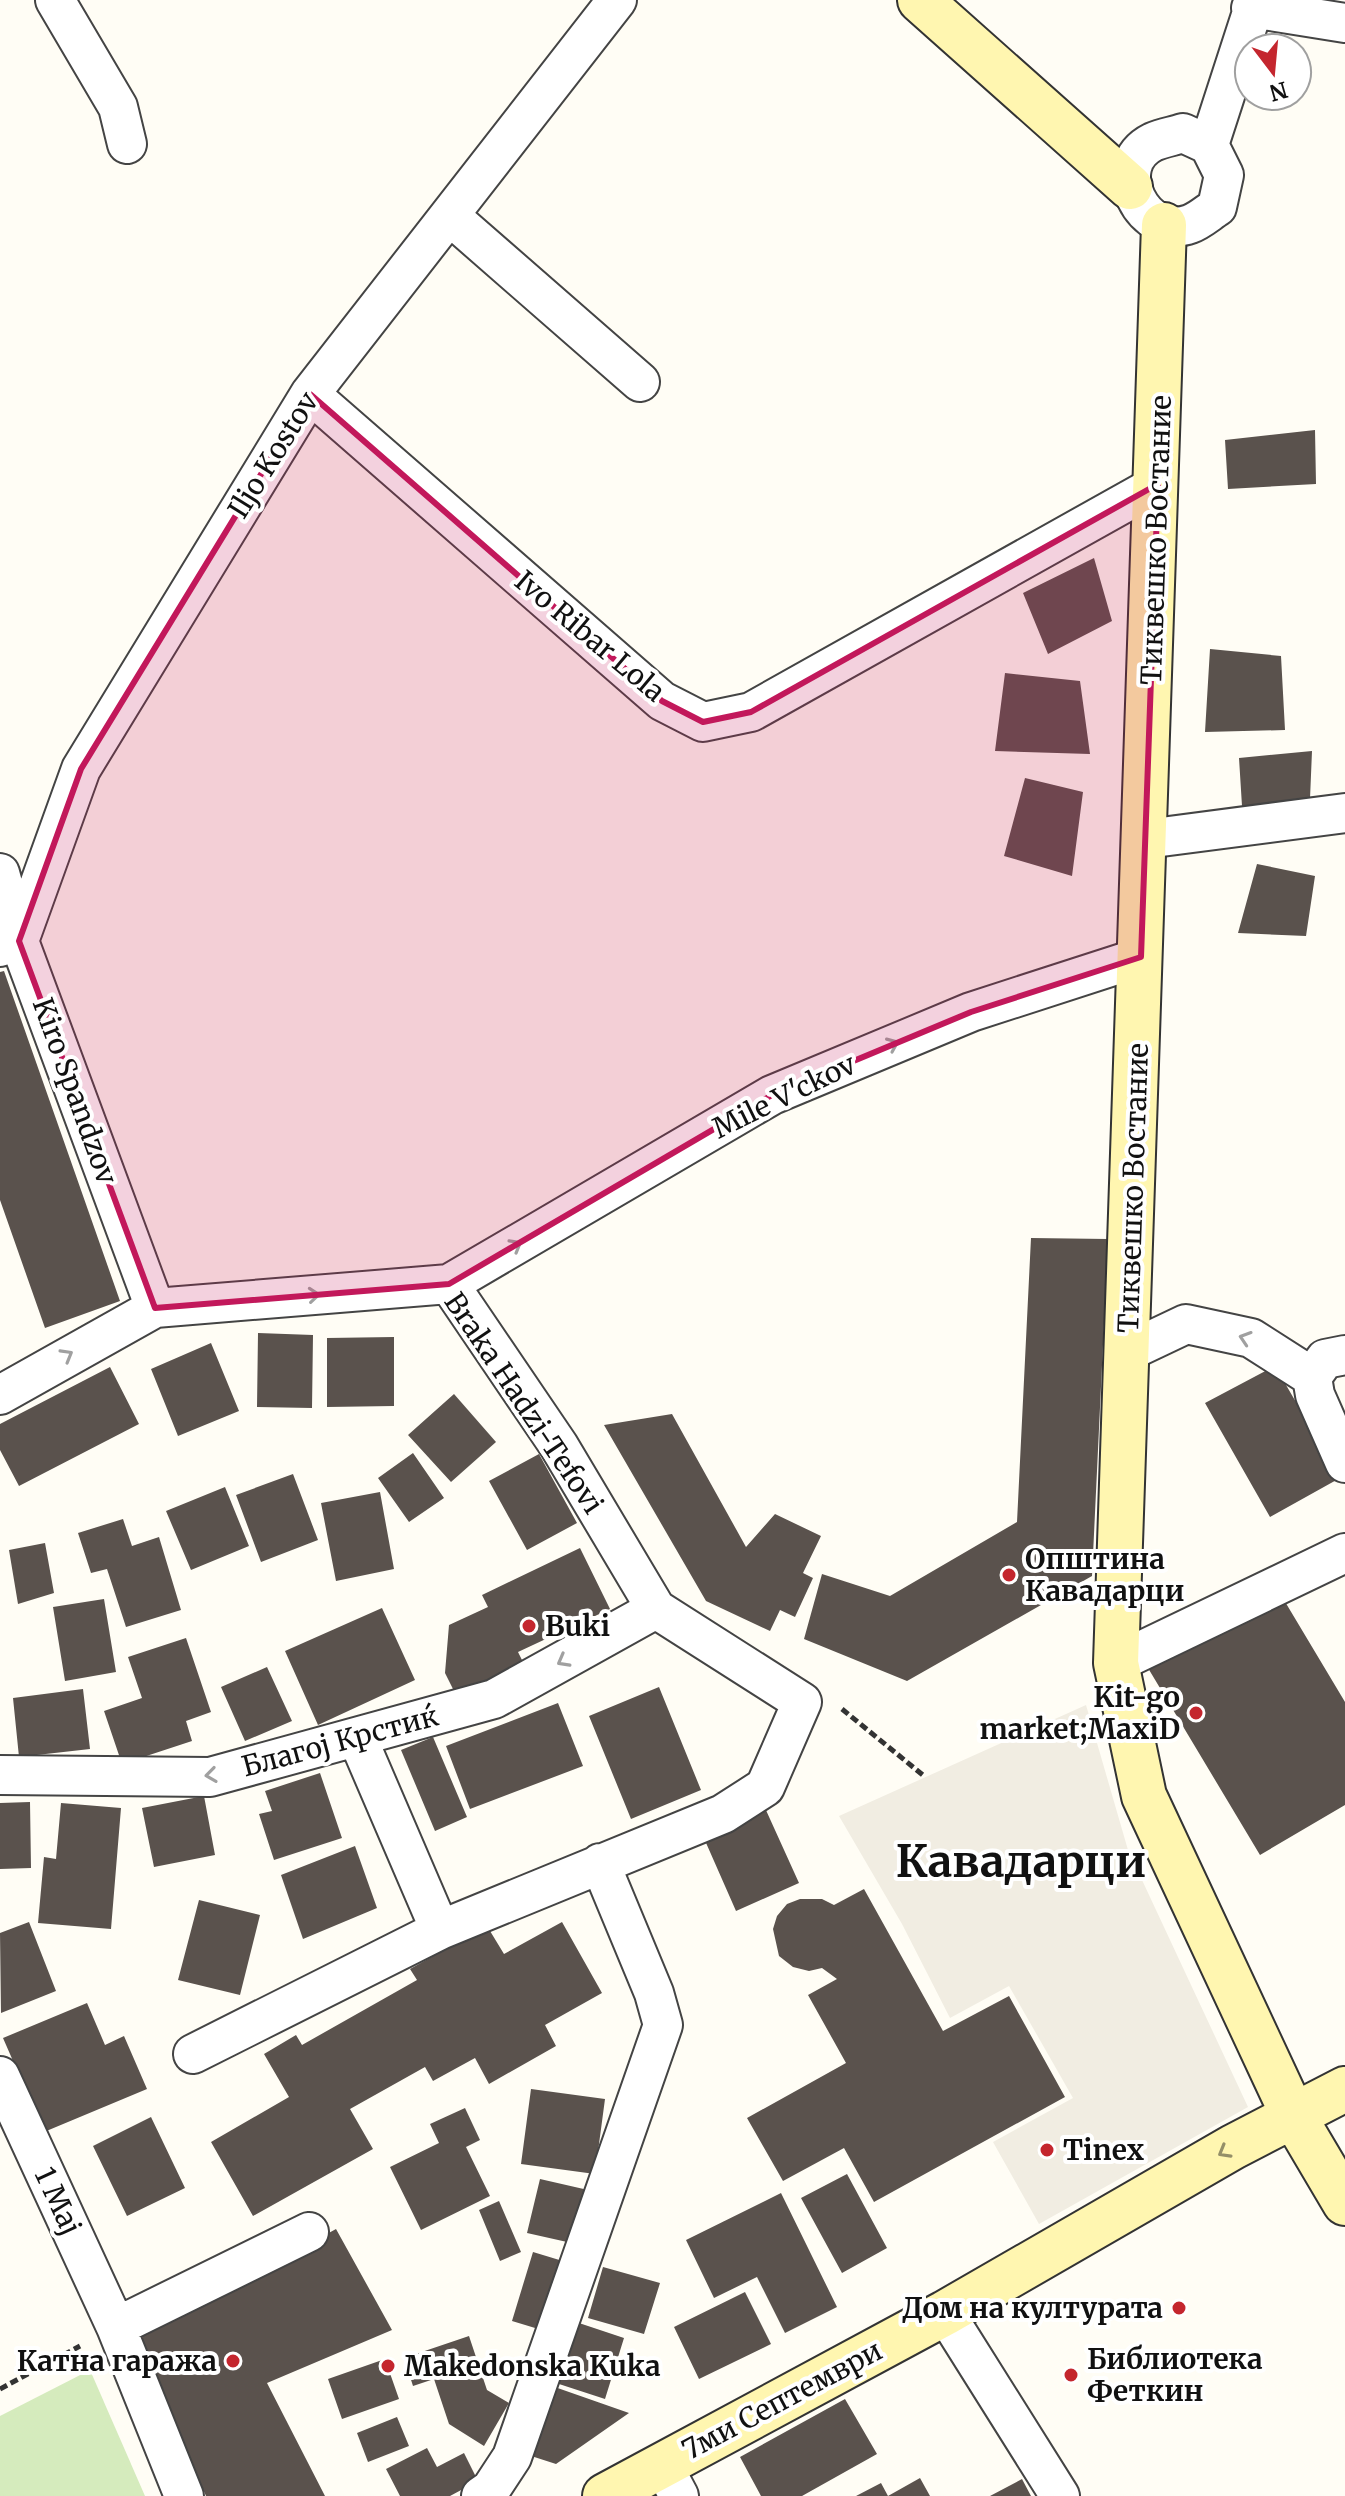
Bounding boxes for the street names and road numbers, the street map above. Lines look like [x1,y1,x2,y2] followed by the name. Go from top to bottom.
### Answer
[220,384,326,525] street label: Iljo Kostov
[1133,394,1179,686] street label: Тиквешко Востание
[507,563,673,709] street label: Ivo Ribar Lola
[25,993,126,1190] street label: Kiro Spandzov
[1110,1042,1156,1334] street label: Тиквешко Востание
[707,1045,862,1146] street label: Mile V'ckov
[437,1285,611,1521] street label: Braka Hadzi-Tefovi
[238,1697,442,1785] street label: Благој Крстиќ
[27,2161,89,2241] street label: 1 Maj
[676,2332,888,2468] street label: 7ми Септември

